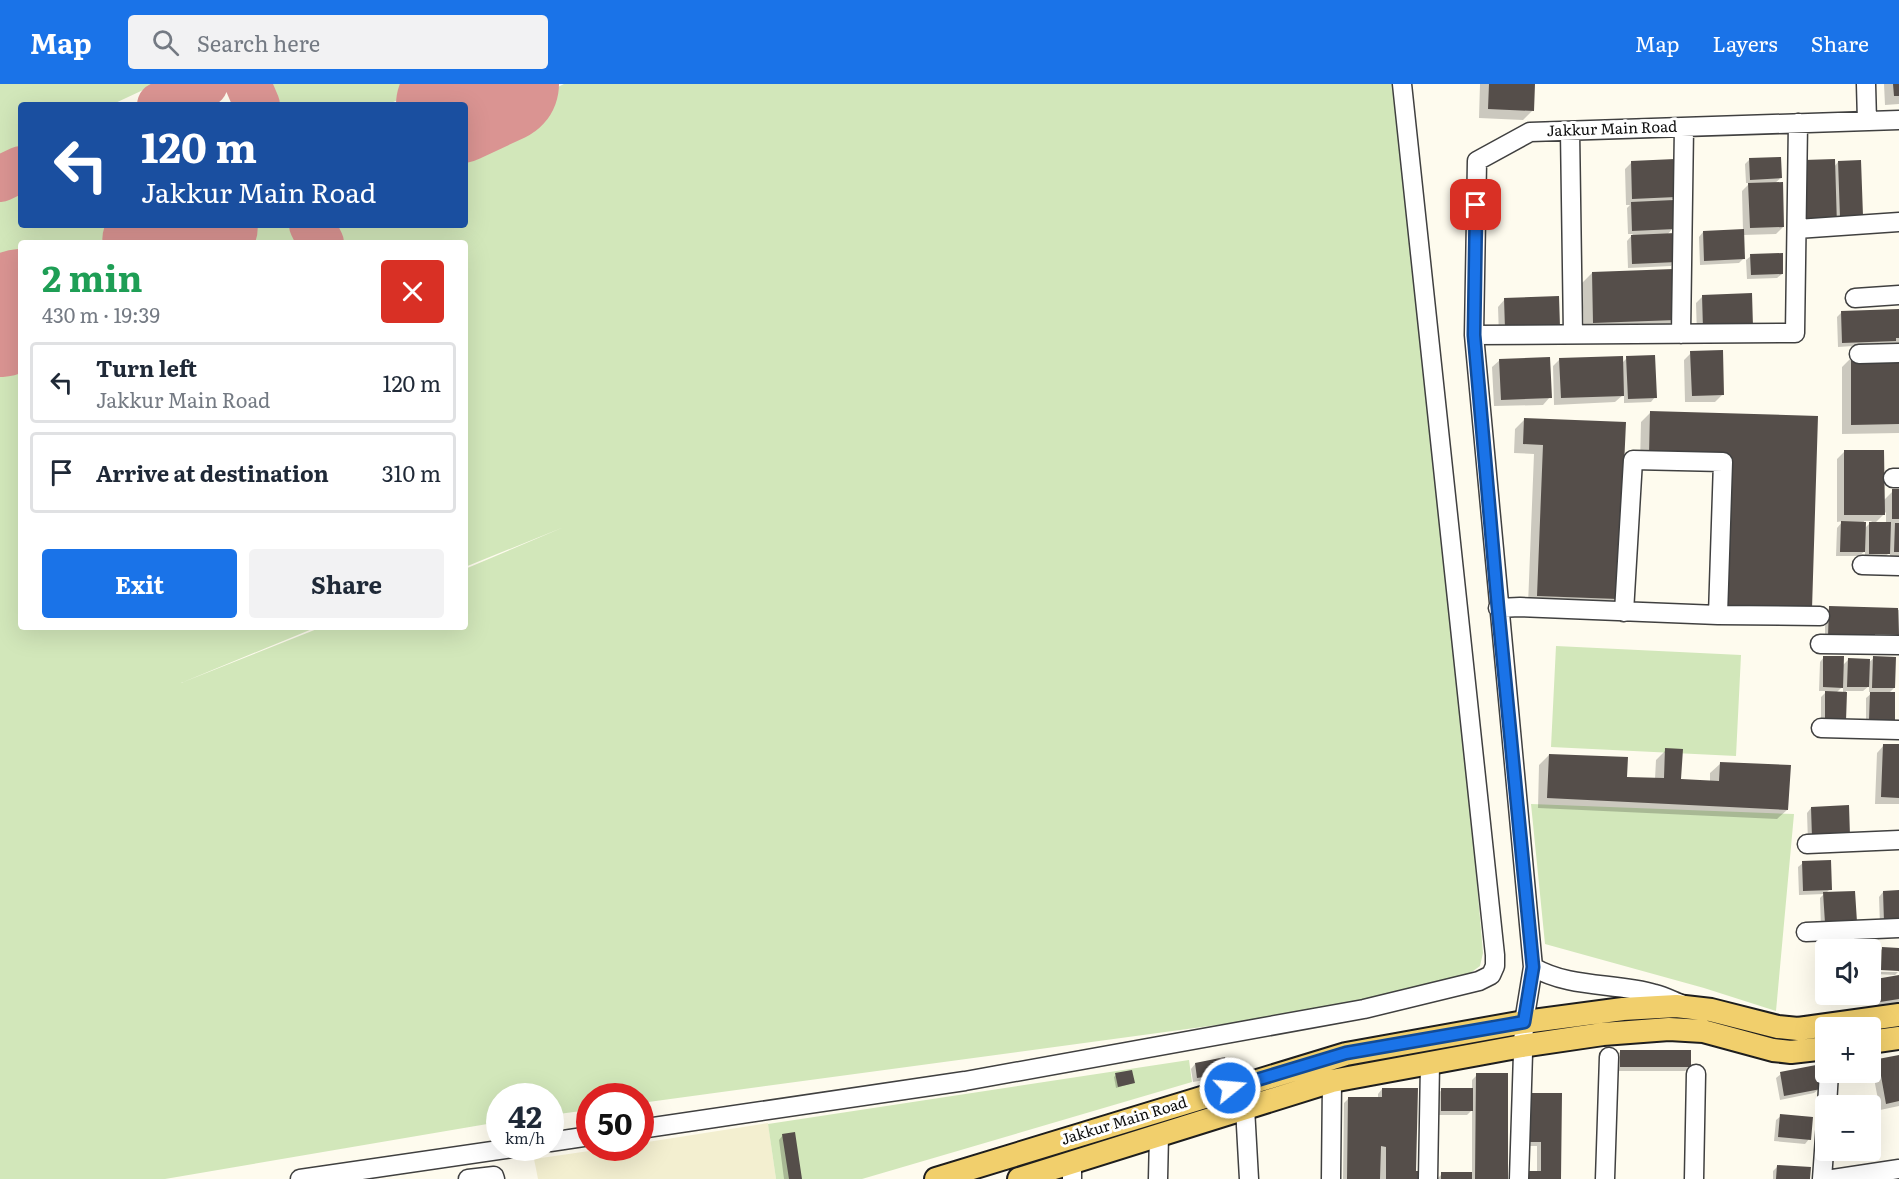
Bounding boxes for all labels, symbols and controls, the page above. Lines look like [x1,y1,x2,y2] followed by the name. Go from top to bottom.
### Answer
[128,15,548,69] search box
[30,21,92,63] text: Map
[149,26,182,59] icon: search
[197,26,320,59] text: Search here
[1635,27,1680,58] text: Map
[1713,27,1778,58] text: Layers
[1811,27,1869,58] text: Share
[141,114,257,176] text: 120 m
[1546,114,1678,141] street label: Jakkur Main Road
[42,126,120,204] icon: left
[141,171,376,211] text: Jakkur Main Road
[1450,179,1501,230] pin
[1459,188,1492,221] icon: arrive
[42,250,143,303] text: 2 min
[381,260,444,323] button: close
[42,299,160,329] text: 430 m · 19:39
[96,351,197,384] text: Turn left
[45,366,78,399] icon: left
[382,366,441,399] text: 120 m
[96,384,270,414] text: Jakkur Main Road
[45,456,78,489] icon: arrive
[96,456,329,489] text: Arrive at destination
[382,456,441,489] text: 310 m
[42,549,237,618] button: Exit
[249,549,444,618] button: Share
[1815,939,1881,1161] map controls
[1815,939,1881,1005] button: sound
[1815,1017,1881,1083] button: +
[1198,1056,1262,1120] position arrow
[576,1083,654,1161] speed limit sign: 50
[1058,1089,1189,1150] street label: Jakkur Main Road
[508,1093,542,1137] text: 42
[1815,1095,1881,1161] button: −
[505,1126,545,1149] text: km/h

